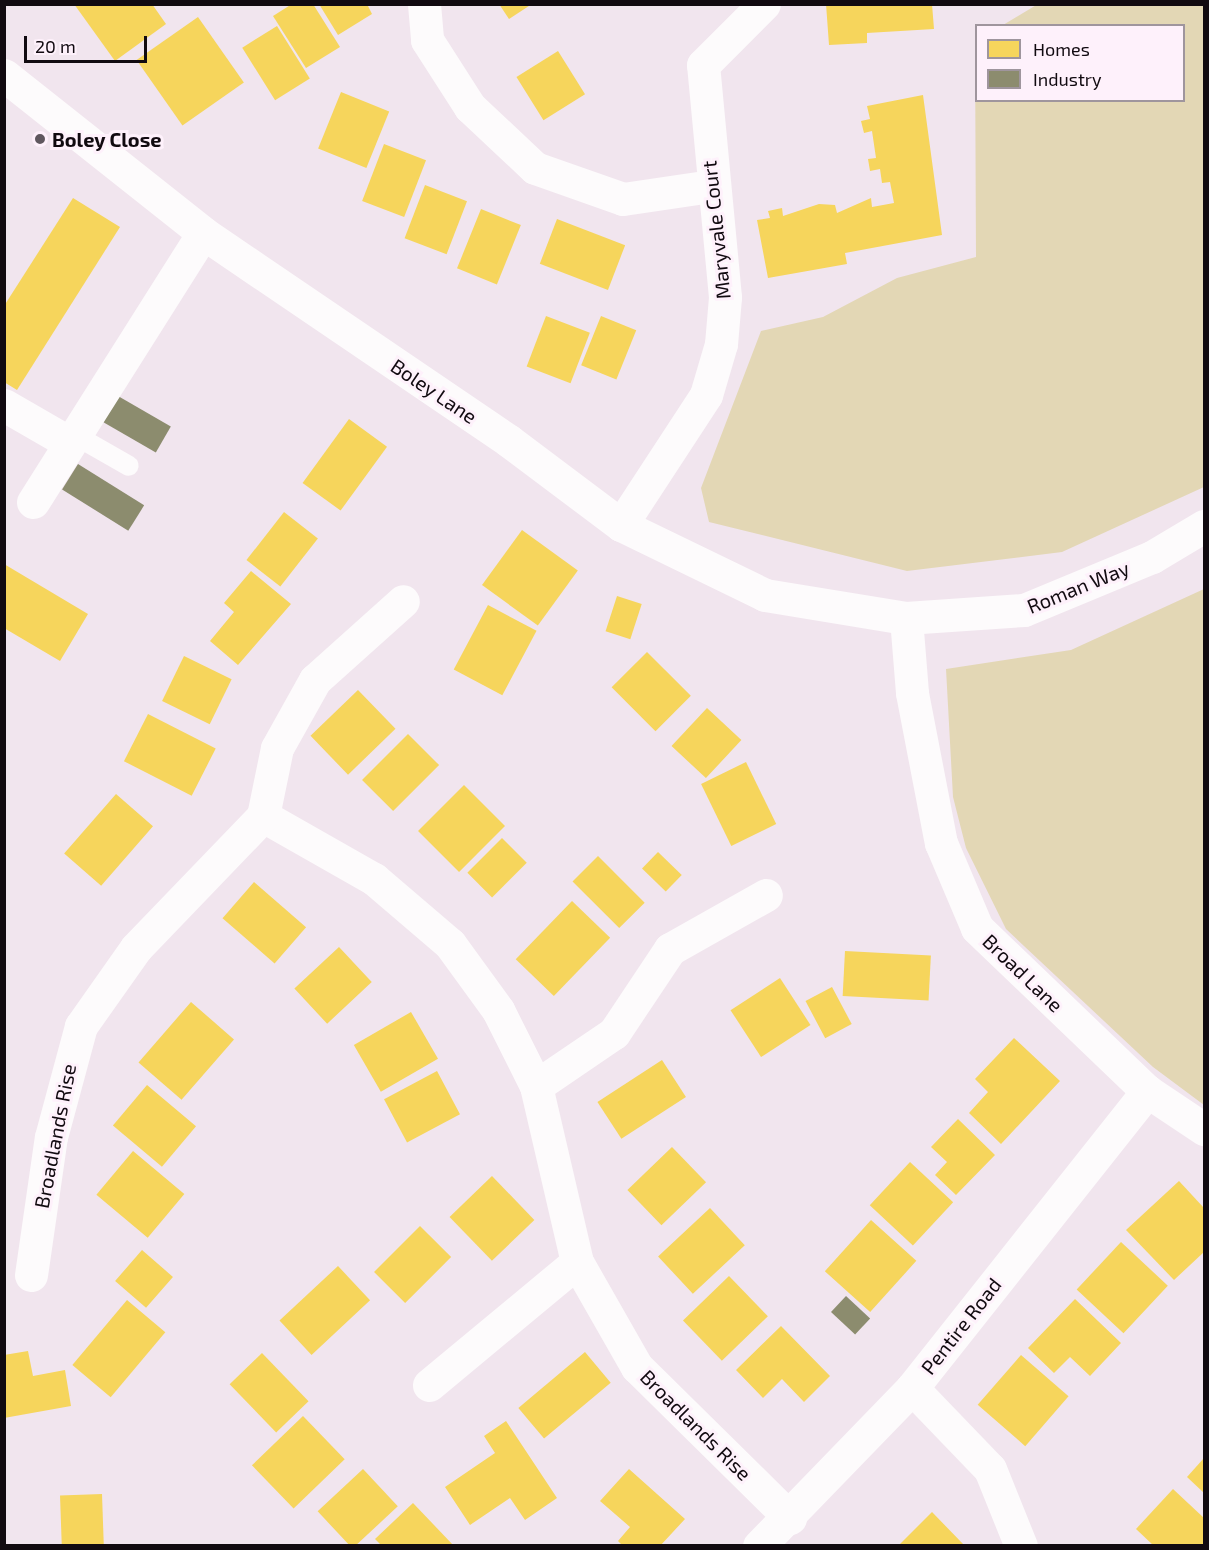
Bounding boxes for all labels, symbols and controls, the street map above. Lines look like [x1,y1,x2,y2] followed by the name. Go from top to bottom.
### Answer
[27,24,150,62] scale bar
[975,24,1185,102] legend
[35,35,76,57] text: 20 m
[1033,38,1090,60] text: Homes
[1033,68,1102,90] text: Industry
[52,127,162,151] place label: Boley Close
[33,132,47,146] marker: Boley Close
[697,159,735,301] street label: Maryvale Court
[386,353,482,429] street label: Boley Lane
[1023,556,1133,618] street label: Roman Way
[978,929,1068,1017] street label: Broad Lane
[29,1062,81,1210] street label: Broadlands Rise
[916,1273,1006,1379] street label: Pentire Road
[636,1365,756,1485] street label: Broadlands Rise

